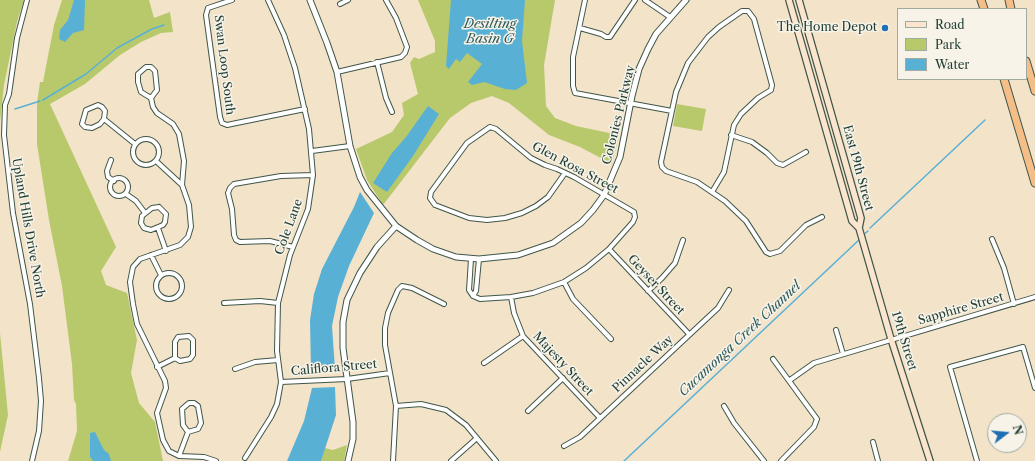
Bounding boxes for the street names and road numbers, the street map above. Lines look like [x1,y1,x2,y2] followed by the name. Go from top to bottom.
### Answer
[211,14,237,116] street label: Swan Loop South
[600,64,638,166] street label: Colonies Parkway
[840,124,876,212] street label: East 19th Street
[529,139,621,197] street label: Glen Rosa Street
[9,157,47,299] street label: Upland Hills Drive North
[272,197,306,257] street label: Cole Lane
[625,252,687,318] street label: Geyser Street
[917,290,1005,328] street label: Sapphire Street
[888,310,920,372] street label: 19th Street
[530,329,596,399] street label: Majesty Street
[610,332,676,396] street label: Pinnacle Way
[290,357,378,379] street label: Califlora Street

